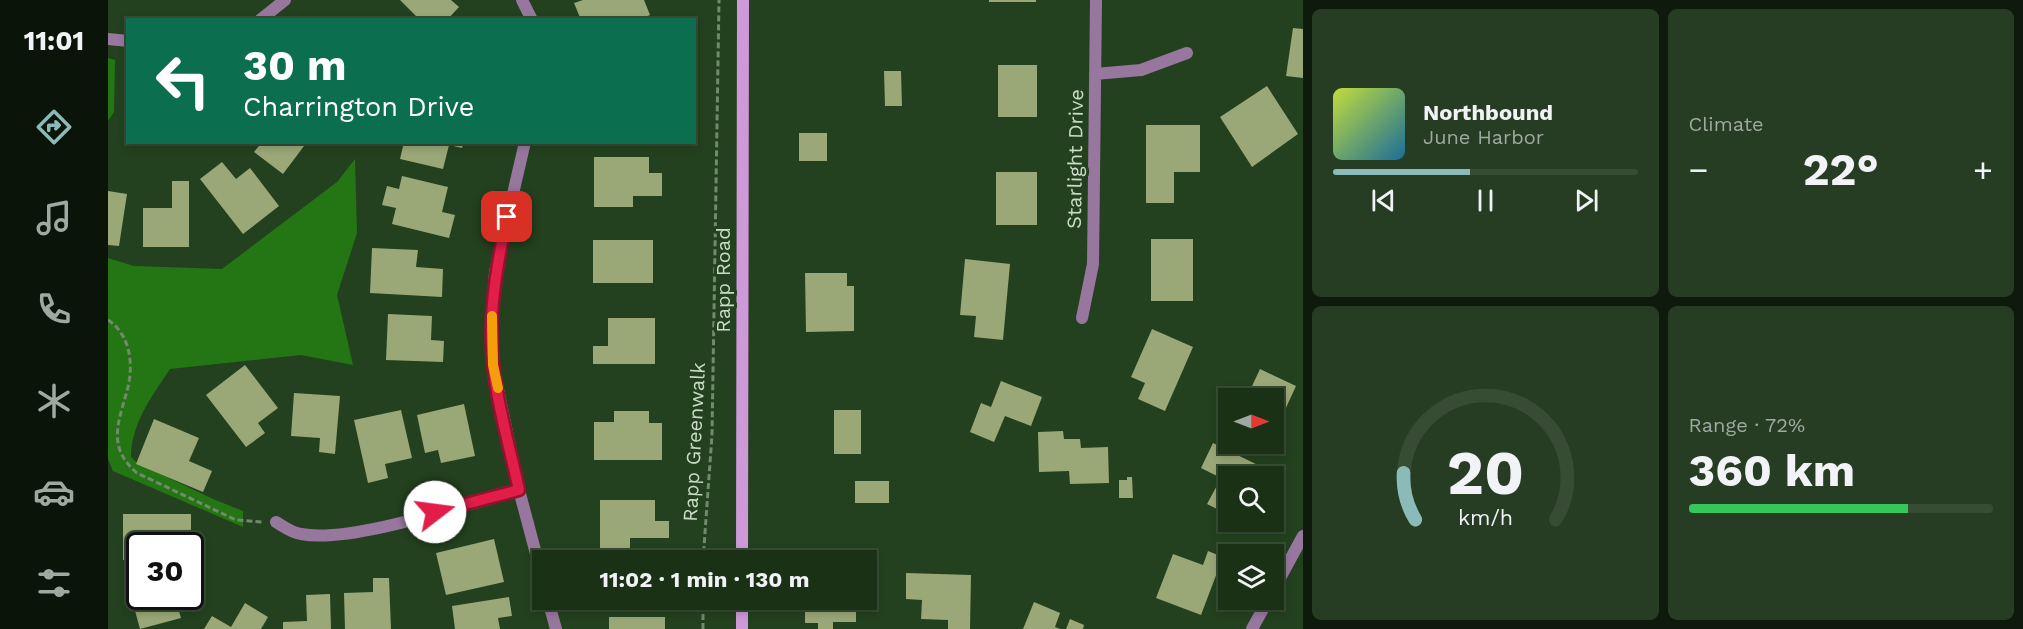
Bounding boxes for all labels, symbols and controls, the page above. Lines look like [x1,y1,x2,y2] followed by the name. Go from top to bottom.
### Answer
[24,25,84,57] text: 11:01
[243,41,347,90] text: 30 m
[144,42,222,120] icon: left
[1062,89,1088,229] street label: Starlight Drive
[243,91,474,123] text: Charrington Drive
[1423,100,1553,125] text: Northbound
[33,106,75,148] icon: directions
[1689,112,1764,136] text: Climate
[1423,125,1544,149] text: June Harbor
[1803,143,1879,196] text: 22°
[1689,150,1708,189] text: −
[1973,150,1993,189] text: +
[1367,184,1400,217] icon: previous
[1469,184,1502,217] icon: pause
[1570,184,1603,217] icon: next
[481,191,532,242] pin
[33,197,75,239] icon: music
[490,200,523,233] icon: arrive
[711,227,735,333] street label: Rapp Road
[33,288,75,330] icon: phone
[678,362,710,522] street label: Rapp Greenwalk
[33,380,75,422] icon: climate
[1218,388,1284,454] north arrow
[1218,388,1284,610] map controls
[1689,413,1805,437] text: Range · 72%
[1447,436,1524,509] text: 20
[1689,444,1855,497] text: 360 km
[1218,466,1284,532] button: search
[33,471,75,513] icon: car
[403,480,467,544] position arrow
[1458,505,1513,530] text: km/h
[126,532,204,610] speed limit sign: 30
[1218,544,1284,610] button: layers
[33,562,75,604] icon: filters
[600,567,809,592] text: 11:02 · 1 min · 130 m

